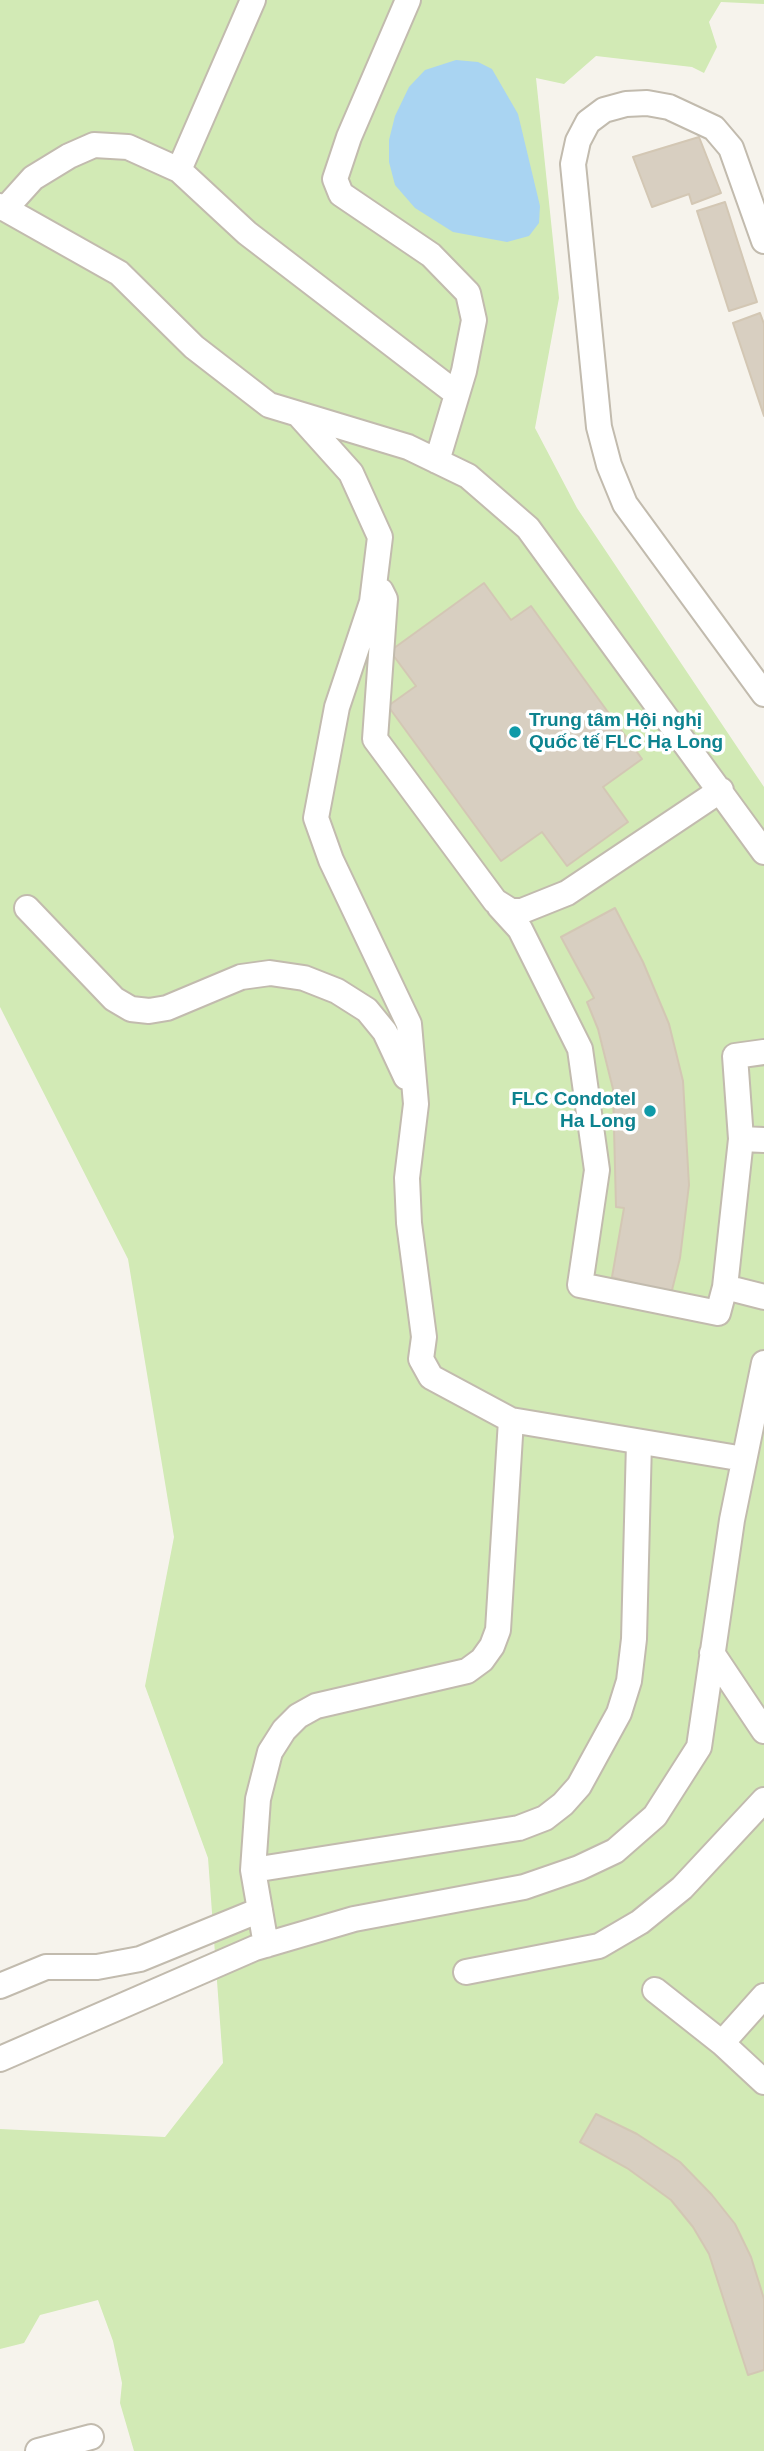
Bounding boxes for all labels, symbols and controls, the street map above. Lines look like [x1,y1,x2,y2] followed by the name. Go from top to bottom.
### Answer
[529,710,723,754] place label: Trung tâm Hội nghị Quốc tế FLC Hạ Long
[507,724,523,740] marker: Trung tâm Hội nghị Quốc tế FLC Hạ Long
[511,1089,636,1133] place label: FLC Condotel Ha Long
[642,1103,658,1119] marker: FLC Condotel Ha Long

